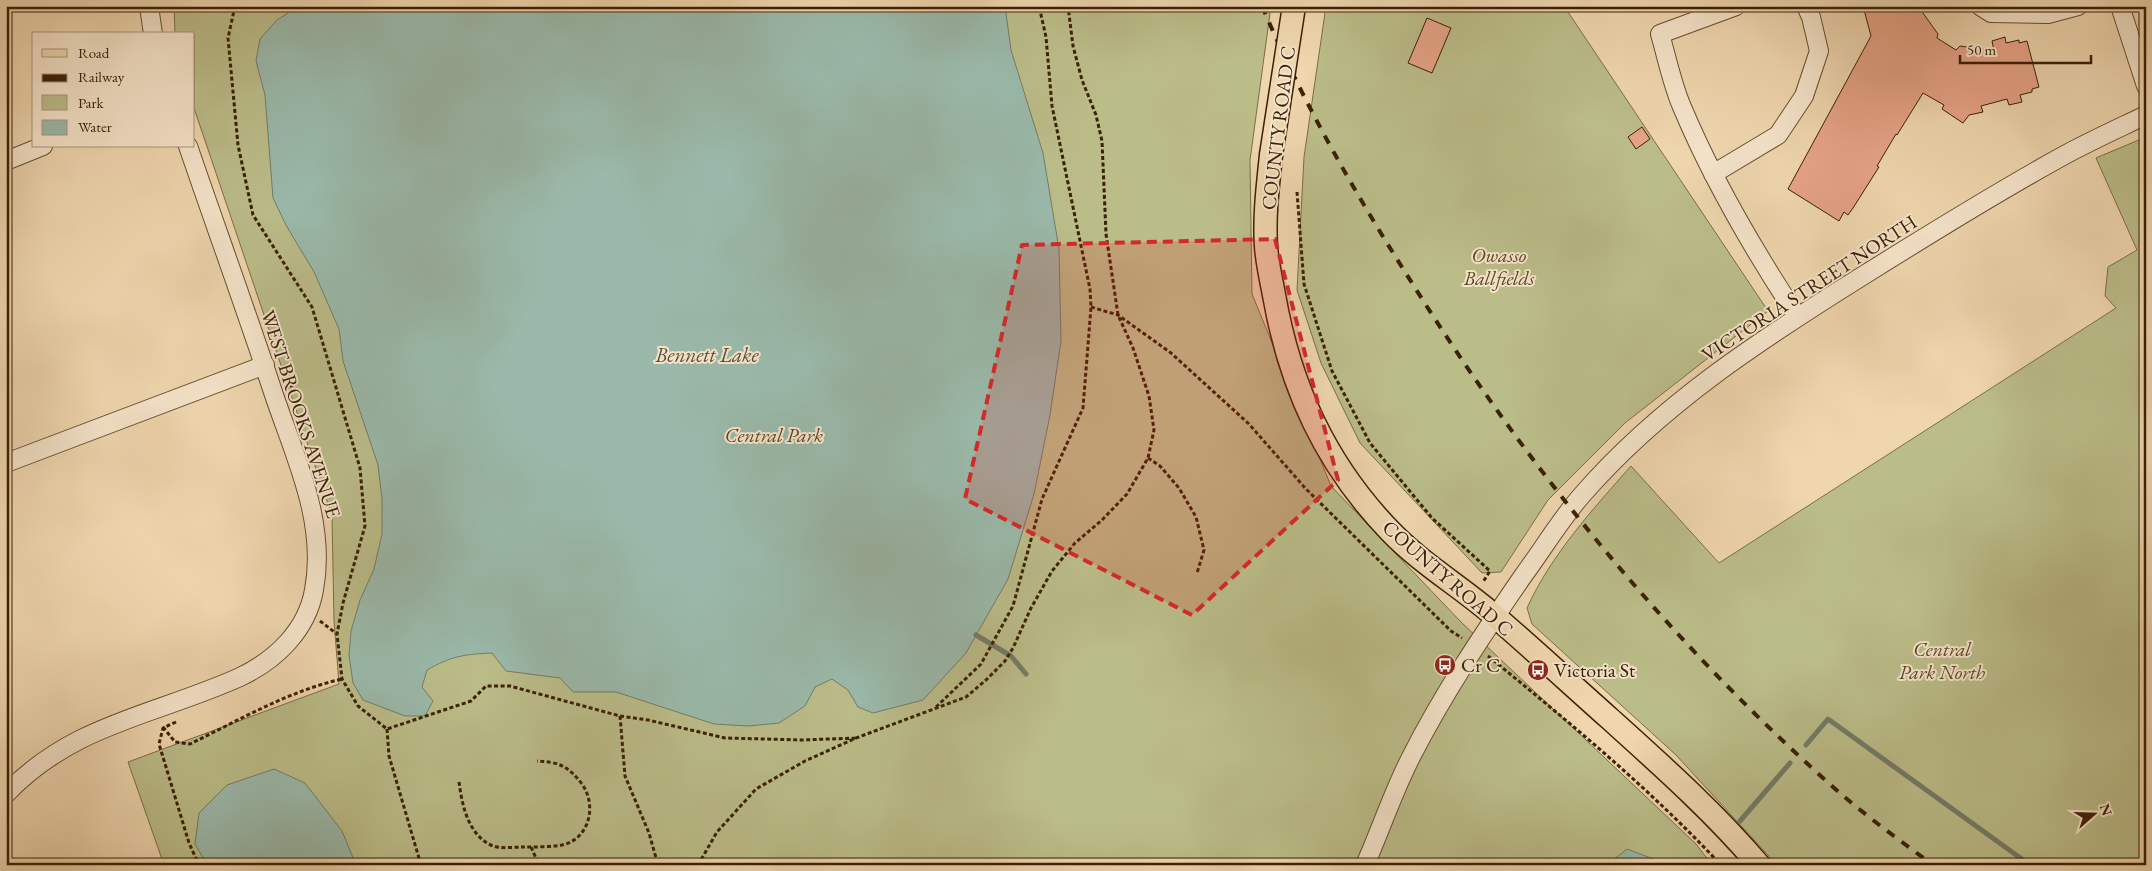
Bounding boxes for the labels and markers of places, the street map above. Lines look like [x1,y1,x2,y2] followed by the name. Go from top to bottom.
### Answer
[1461,652,1500,678] place label: Cr C
[1433,653,1457,677] bus stop icon: Cr C
[1554,657,1636,683] place label: Victoria St
[1526,658,1550,682] bus stop icon: Victoria St

